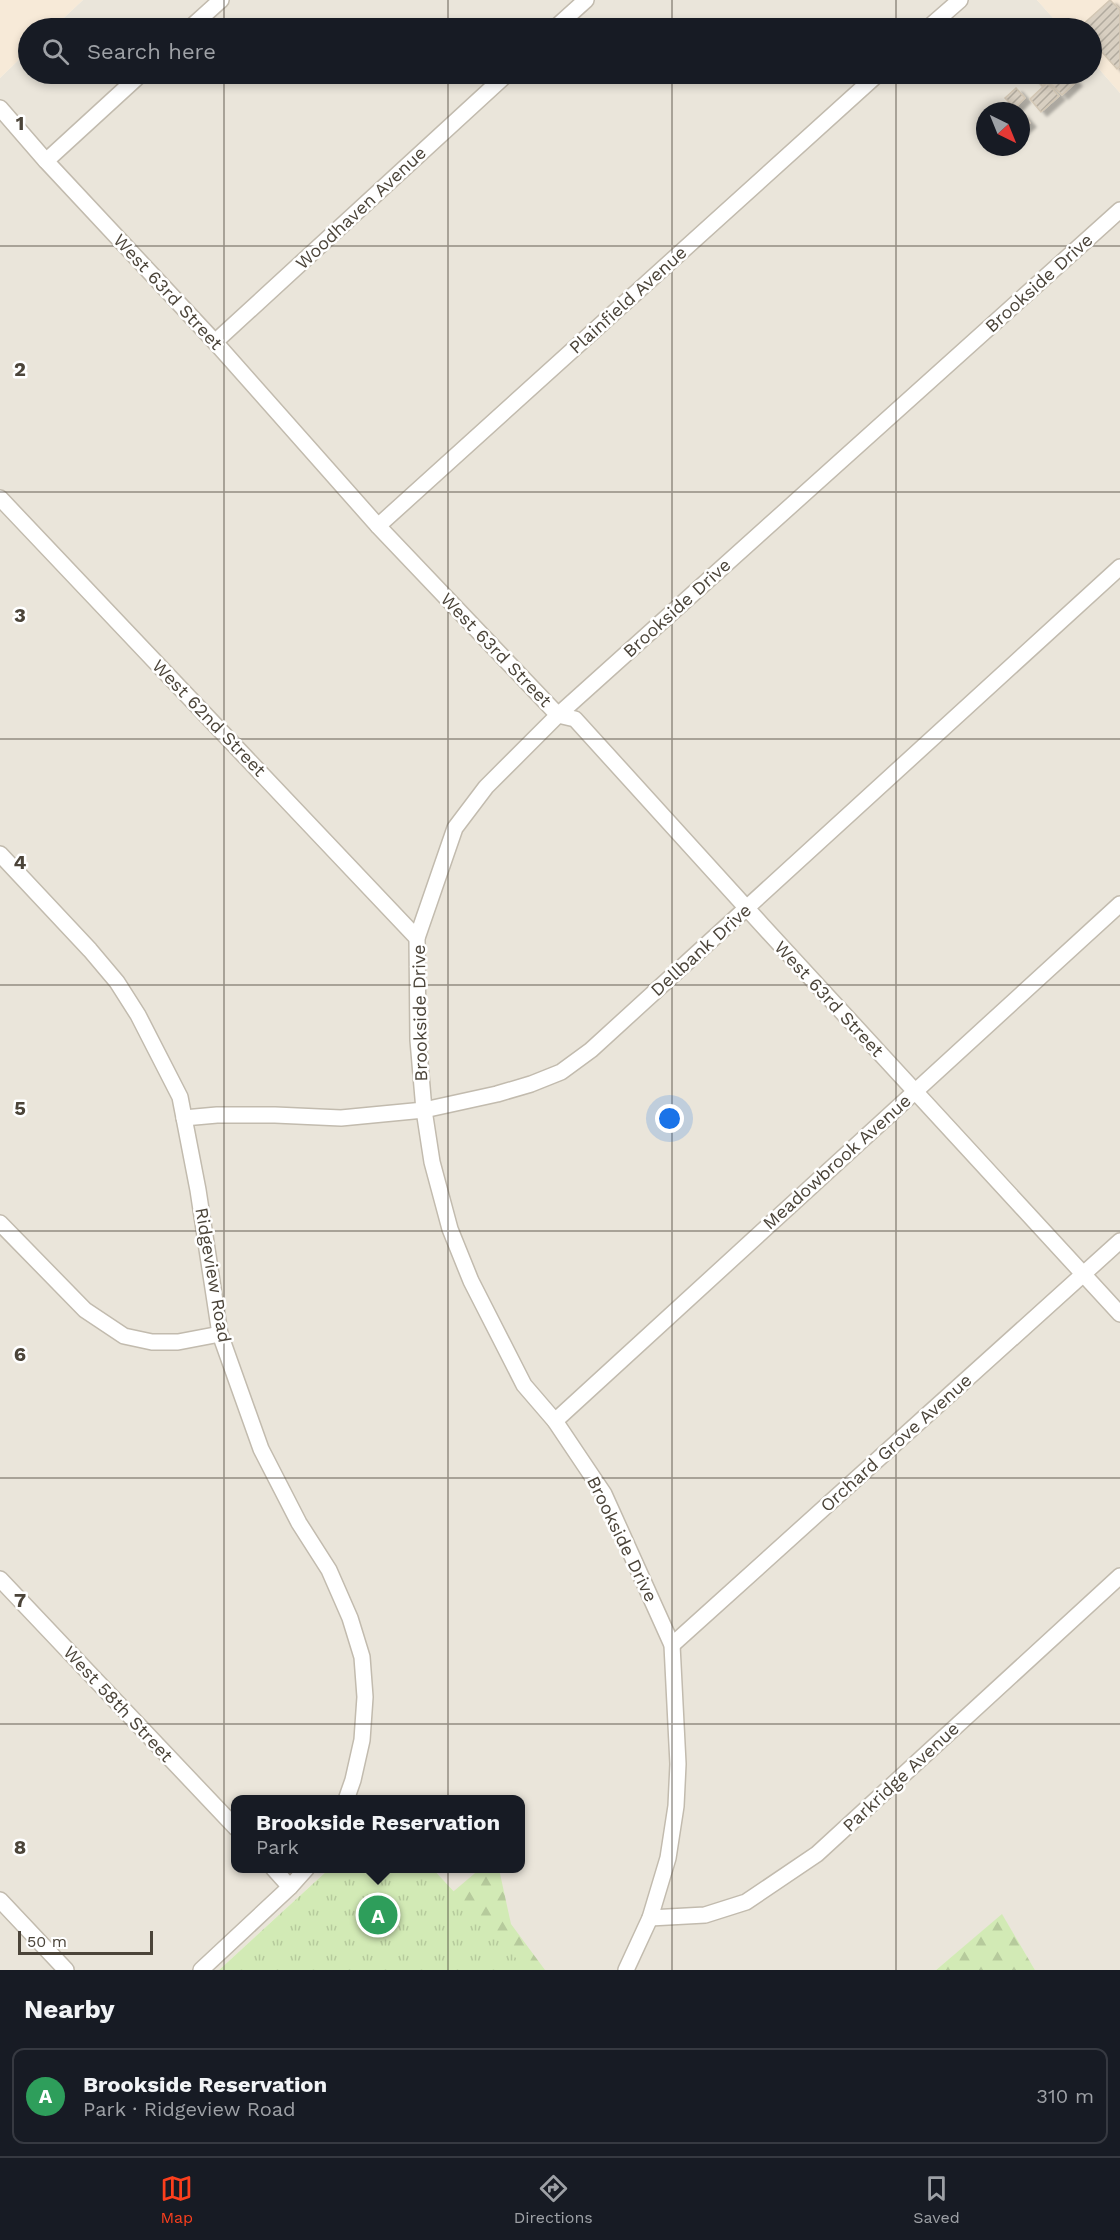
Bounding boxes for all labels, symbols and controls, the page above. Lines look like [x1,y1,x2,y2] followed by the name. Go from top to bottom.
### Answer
[18,18,1102,84] search box
[39,35,72,68] icon: search
[87,39,216,64] text: Search here
[976,102,1030,156] north arrow
[16,111,24,135] text: 1
[291,142,430,273] street label: Woodhaven Avenue
[981,229,1097,336] street label: Brookside Drive
[109,230,228,354] street label: West 63rd Street
[565,241,691,358] street label: Plainfield Avenue
[14,357,26,381] text: 2
[619,554,735,661] street label: Brookside Drive
[437,588,556,711] street label: West 63rd Street
[14,603,26,627] text: 3
[148,655,271,781] street label: West 62nd Street
[14,850,27,874] text: 4
[646,899,755,1000] street label: Dellbank Drive
[770,937,889,1061] street label: West 63rd Street
[408,944,431,1082] street label: Brookside Drive
[758,1090,915,1233] street label: Meadowbrook Avenue
[14,1096,26,1120] text: 5
[655,1104,684,1133] your location
[191,1206,236,1344] street label: Ridgeview Road
[14,1342,26,1366] text: 6
[816,1369,976,1516] street label: Orchard Grove Avenue
[583,1472,662,1605] street label: Brookside Drive
[14,1588,26,1612] text: 7
[59,1641,178,1766] street label: West 58th Street
[838,1717,963,1836] street label: Parkridge Avenue
[231,1795,525,1873] popup
[256,1810,500,1835] text: Brookside Reservation
[14,1835,26,1859] text: 8
[256,1835,299,1859] text: Park
[358,1892,398,1938] pin: A
[18,1928,153,1956] scale bar
[27,1932,67,1951] text: 50 m
[24,1994,115,2024] text: Nearby
[83,2072,327,2097] text: Brookside Reservation
[39,2084,52,2108] text: A
[1036,2084,1094,2108] text: 310 m
[83,2097,296,2121] text: Park · Ridgeview Road
[160,2172,193,2227] tab: Map
[514,2172,593,2227] tab: Directions
[913,2172,960,2227] tab: Saved

